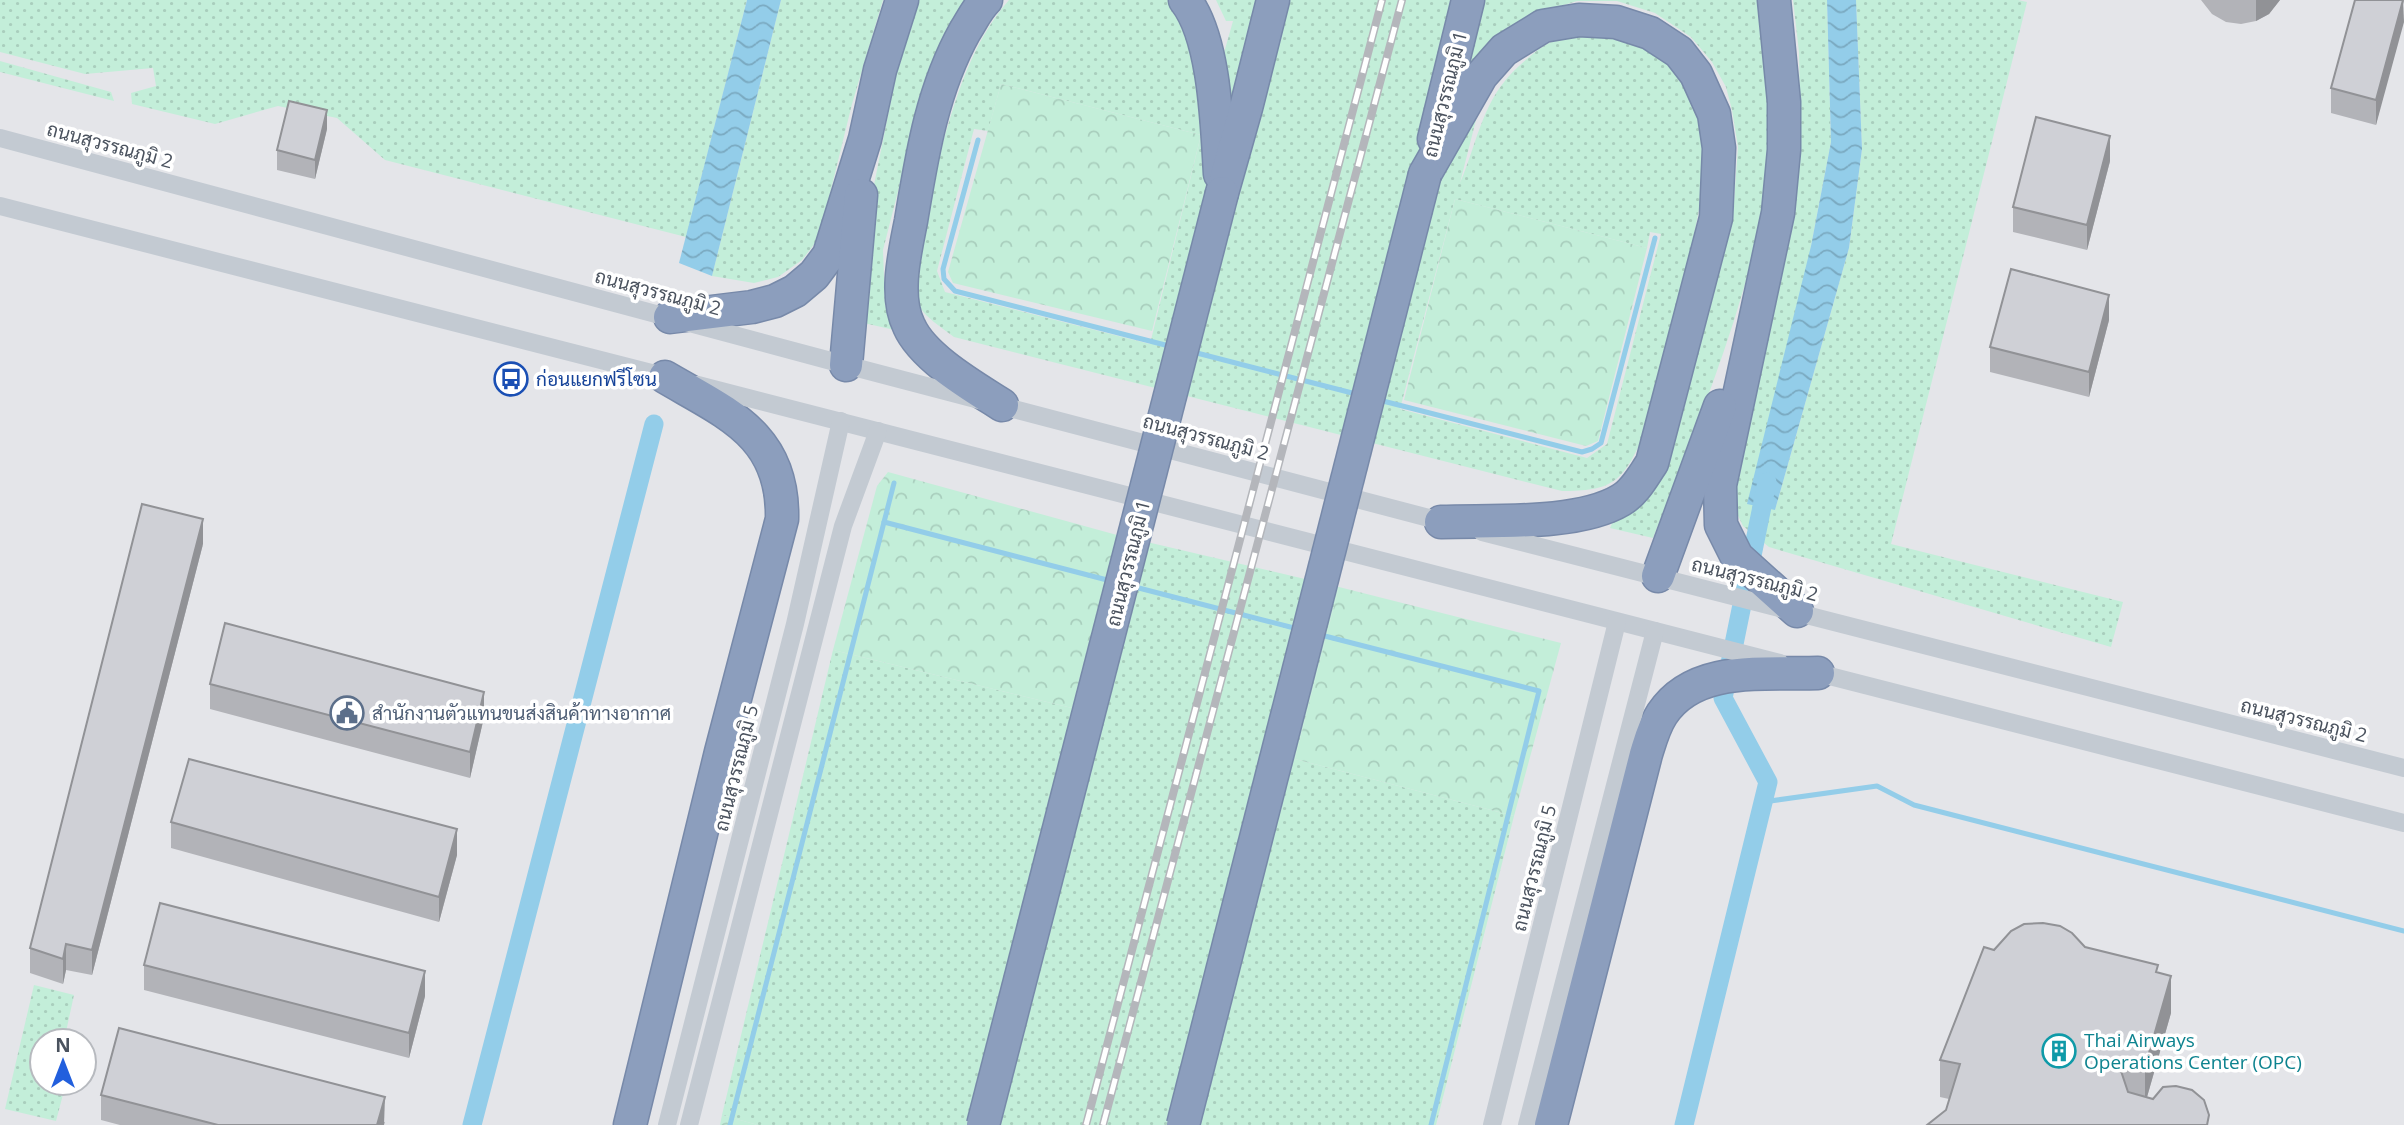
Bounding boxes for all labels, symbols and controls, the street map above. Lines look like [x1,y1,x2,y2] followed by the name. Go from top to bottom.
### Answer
[1417,28,1474,160] street label: ถนนสุวรรณภูมิ 1
[44,116,176,175] street label: ถนนสุวรรณภูมิ 2
[592,263,724,322] street label: ถนนสุวรรณภูมิ 2
[492,360,530,398] bus stop icon: ก่อนแยกฟรีโซน
[536,366,657,392] place label: ก่อนแยกฟรีโซน
[1140,408,1272,467] street label: ถนนสุวรรณภูมิ 2
[1100,497,1157,629] street label: ถนนสุวรรณภูมิ 1
[1689,551,1821,608] street label: ถนนสุวรรณภูมิ 2
[2238,692,2370,749] street label: ถนนสุวรรณภูมิ 2
[328,694,366,732] public building icon: สำนักงานตัวแทนขนส่งสินค้าทางอากาศ
[372,700,671,726] place label: สำนักงานตัวแทนขนส่งสินค้าทางอากาศ
[708,702,765,834] street label: ถนนสุวรรณภูมิ 5
[1506,802,1563,934] street label: ถนนสุวรรณภูมิ 5
[28,1027,98,1097] north arrow
[2084,1027,2302,1075] place label: Thai Airways Operations Center (OPC)
[55,1032,71,1058] text: N
[2040,1032,2078,1070] building icon: Thai Airways Operations Center (OPC)

